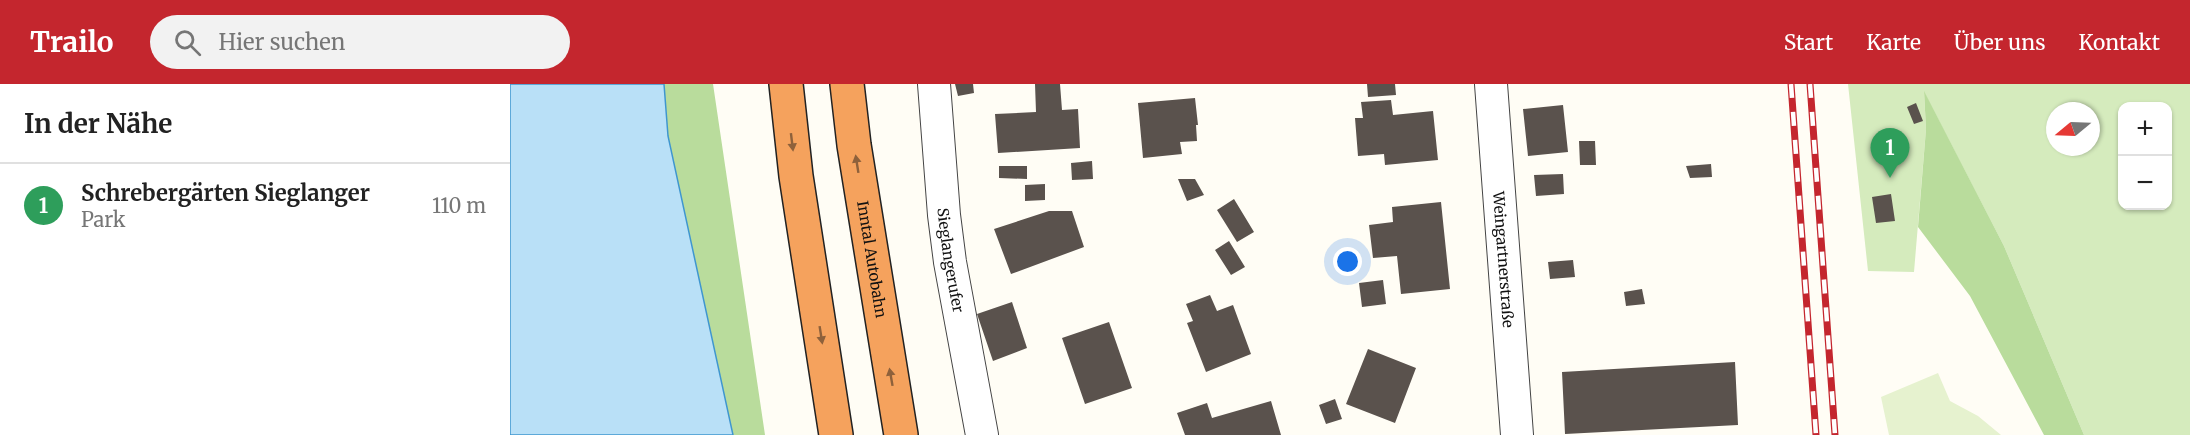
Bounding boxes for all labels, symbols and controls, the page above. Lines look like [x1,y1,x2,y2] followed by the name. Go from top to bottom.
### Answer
[150,15,570,69] search box
[30,24,114,60] text: Trailo
[171,26,204,59] icon: search
[219,28,345,56] text: Hier suchen
[1784,29,1833,56] text: Start
[1866,29,1921,56] text: Karte
[1954,29,2045,56] text: Über uns
[2078,29,2160,56] text: Kontakt
[2046,102,2100,156] north arrow
[2118,102,2172,210] map controls
[2118,102,2172,156] button: +
[24,107,172,140] text: In der Nähe
[1870,128,1910,178] pin: 1
[788,133,797,152] one-way arrow
[853,154,862,173] one-way arrow
[2118,156,2172,210] button: −
[81,179,370,207] text: Schrebergärten Sieglanger
[1489,190,1519,329] street label: Weingartnerstraße
[39,193,48,218] text: 1
[432,193,486,218] text: 110 m
[854,199,891,319] street label: Inntal Autobahn
[81,207,125,232] text: Park
[934,207,969,314] street label: Sieglangerufer
[1333,247,1362,276] your location
[816,326,825,345] one-way arrow
[886,368,895,387] one-way arrow

